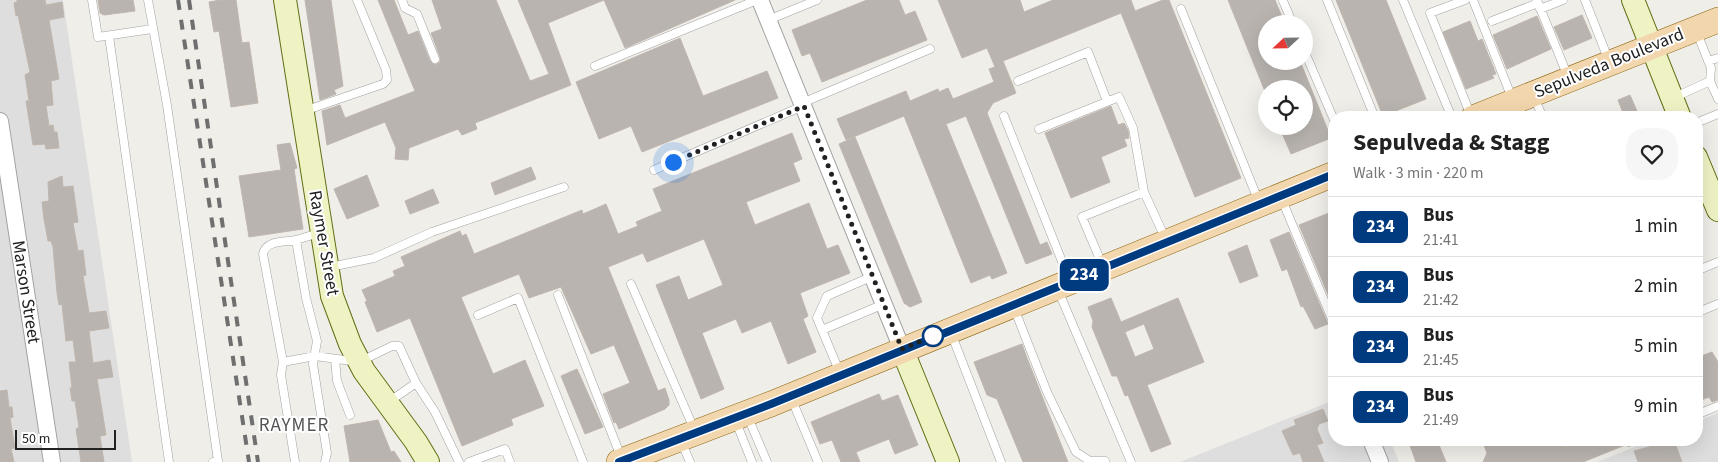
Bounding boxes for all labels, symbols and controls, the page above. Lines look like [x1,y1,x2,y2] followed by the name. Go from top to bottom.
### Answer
[1258,15,1312,70] north arrow
[1258,15,1313,135] map controls
[1530,21,1688,105] street label: Sepulveda Boulevard
[1258,80,1313,135] button: locate
[1353,125,1549,160] text: Sepulveda & Stagg
[1626,128,1678,180] button: heart
[661,150,686,175] your location
[1353,162,1484,184] text: Walk · 3 min · 220 m
[302,188,346,298] street label: Raymer Street
[1423,202,1454,229] text: Bus
[1634,213,1678,240] text: 1 min
[1366,214,1395,239] text: 234
[1423,229,1459,251] text: 21:41
[6,239,46,345] street label: Marson Street
[1055,259,1113,291] line badge: 234
[1070,262,1098,287] text: 234
[1423,262,1454,289] text: Bus
[1634,273,1678,300] text: 2 min
[1366,274,1395,299] text: 234
[1423,289,1459,311] text: 21:42
[1423,322,1454,349] text: Bus
[922,325,944,347] unlabelled marker
[1634,333,1678,360] text: 5 min
[1366,334,1395,359] text: 234
[1423,349,1459,371] text: 21:45
[1423,382,1454,409] text: Bus
[1634,393,1678,420] text: 9 min
[1366,394,1395,419] text: 234
[1423,409,1459,431] text: 21:49
[259,412,329,439] district label: RAYMER
[15,427,116,450] scale bar
[22,429,50,449] text: 50 m

